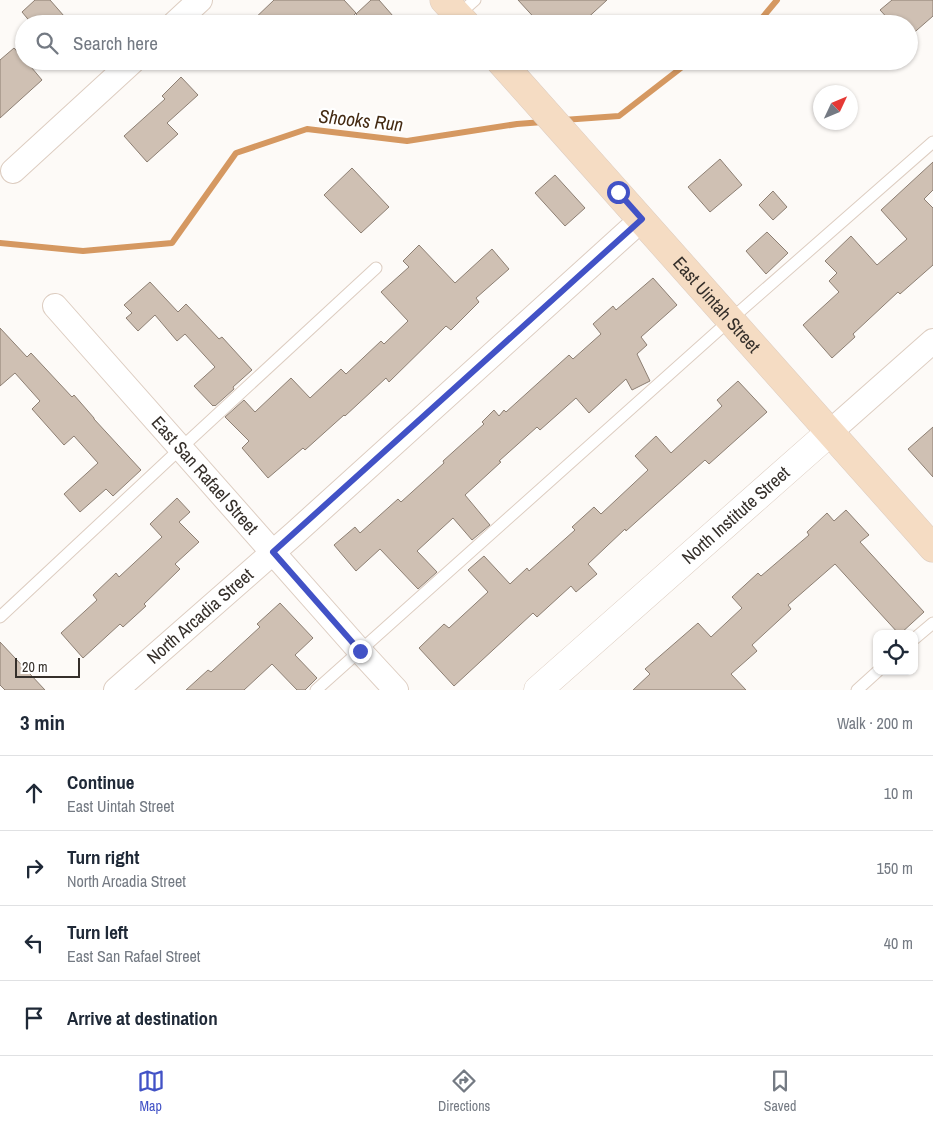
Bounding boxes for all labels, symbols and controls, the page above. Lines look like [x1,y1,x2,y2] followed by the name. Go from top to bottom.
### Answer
[15,15,918,70] search box
[33,29,61,57] icon: search
[73,30,158,56] text: Search here
[813,85,858,130] north arrow
[317,103,405,137] water label: Shooks Run
[607,181,630,204] route start
[667,251,766,358] street label: East Uintah Street
[146,410,264,540] street label: East San Rafael Street
[676,460,795,569] street label: North Institute Street
[141,562,258,669] street label: North Arcadia Street
[873,630,918,675] map controls
[873,630,918,675] button: locate
[349,640,372,663] route end
[15,655,80,678] scale bar
[22,658,48,676] text: 20 m
[20,708,65,737] text: 3 min
[837,712,913,734] text: Walk · 200 m
[67,769,135,795] text: Continue
[20,779,48,807] icon: ahead
[884,782,913,804] text: 10 m
[67,795,174,817] text: East Uintah Street
[67,844,139,870] text: Turn right
[20,854,48,882] icon: right
[877,857,913,879] text: 150 m
[67,870,186,892] text: North Arcadia Street
[67,919,128,945] text: Turn left
[20,929,48,957] icon: left
[884,932,913,954] text: 40 m
[67,945,200,967] text: East San Rafael Street
[20,1004,48,1032] icon: arrive
[67,1005,218,1031] text: Arrive at destination
[137,1067,165,1115] tab: Map
[438,1067,490,1115] tab: Directions
[764,1067,796,1115] tab: Saved

